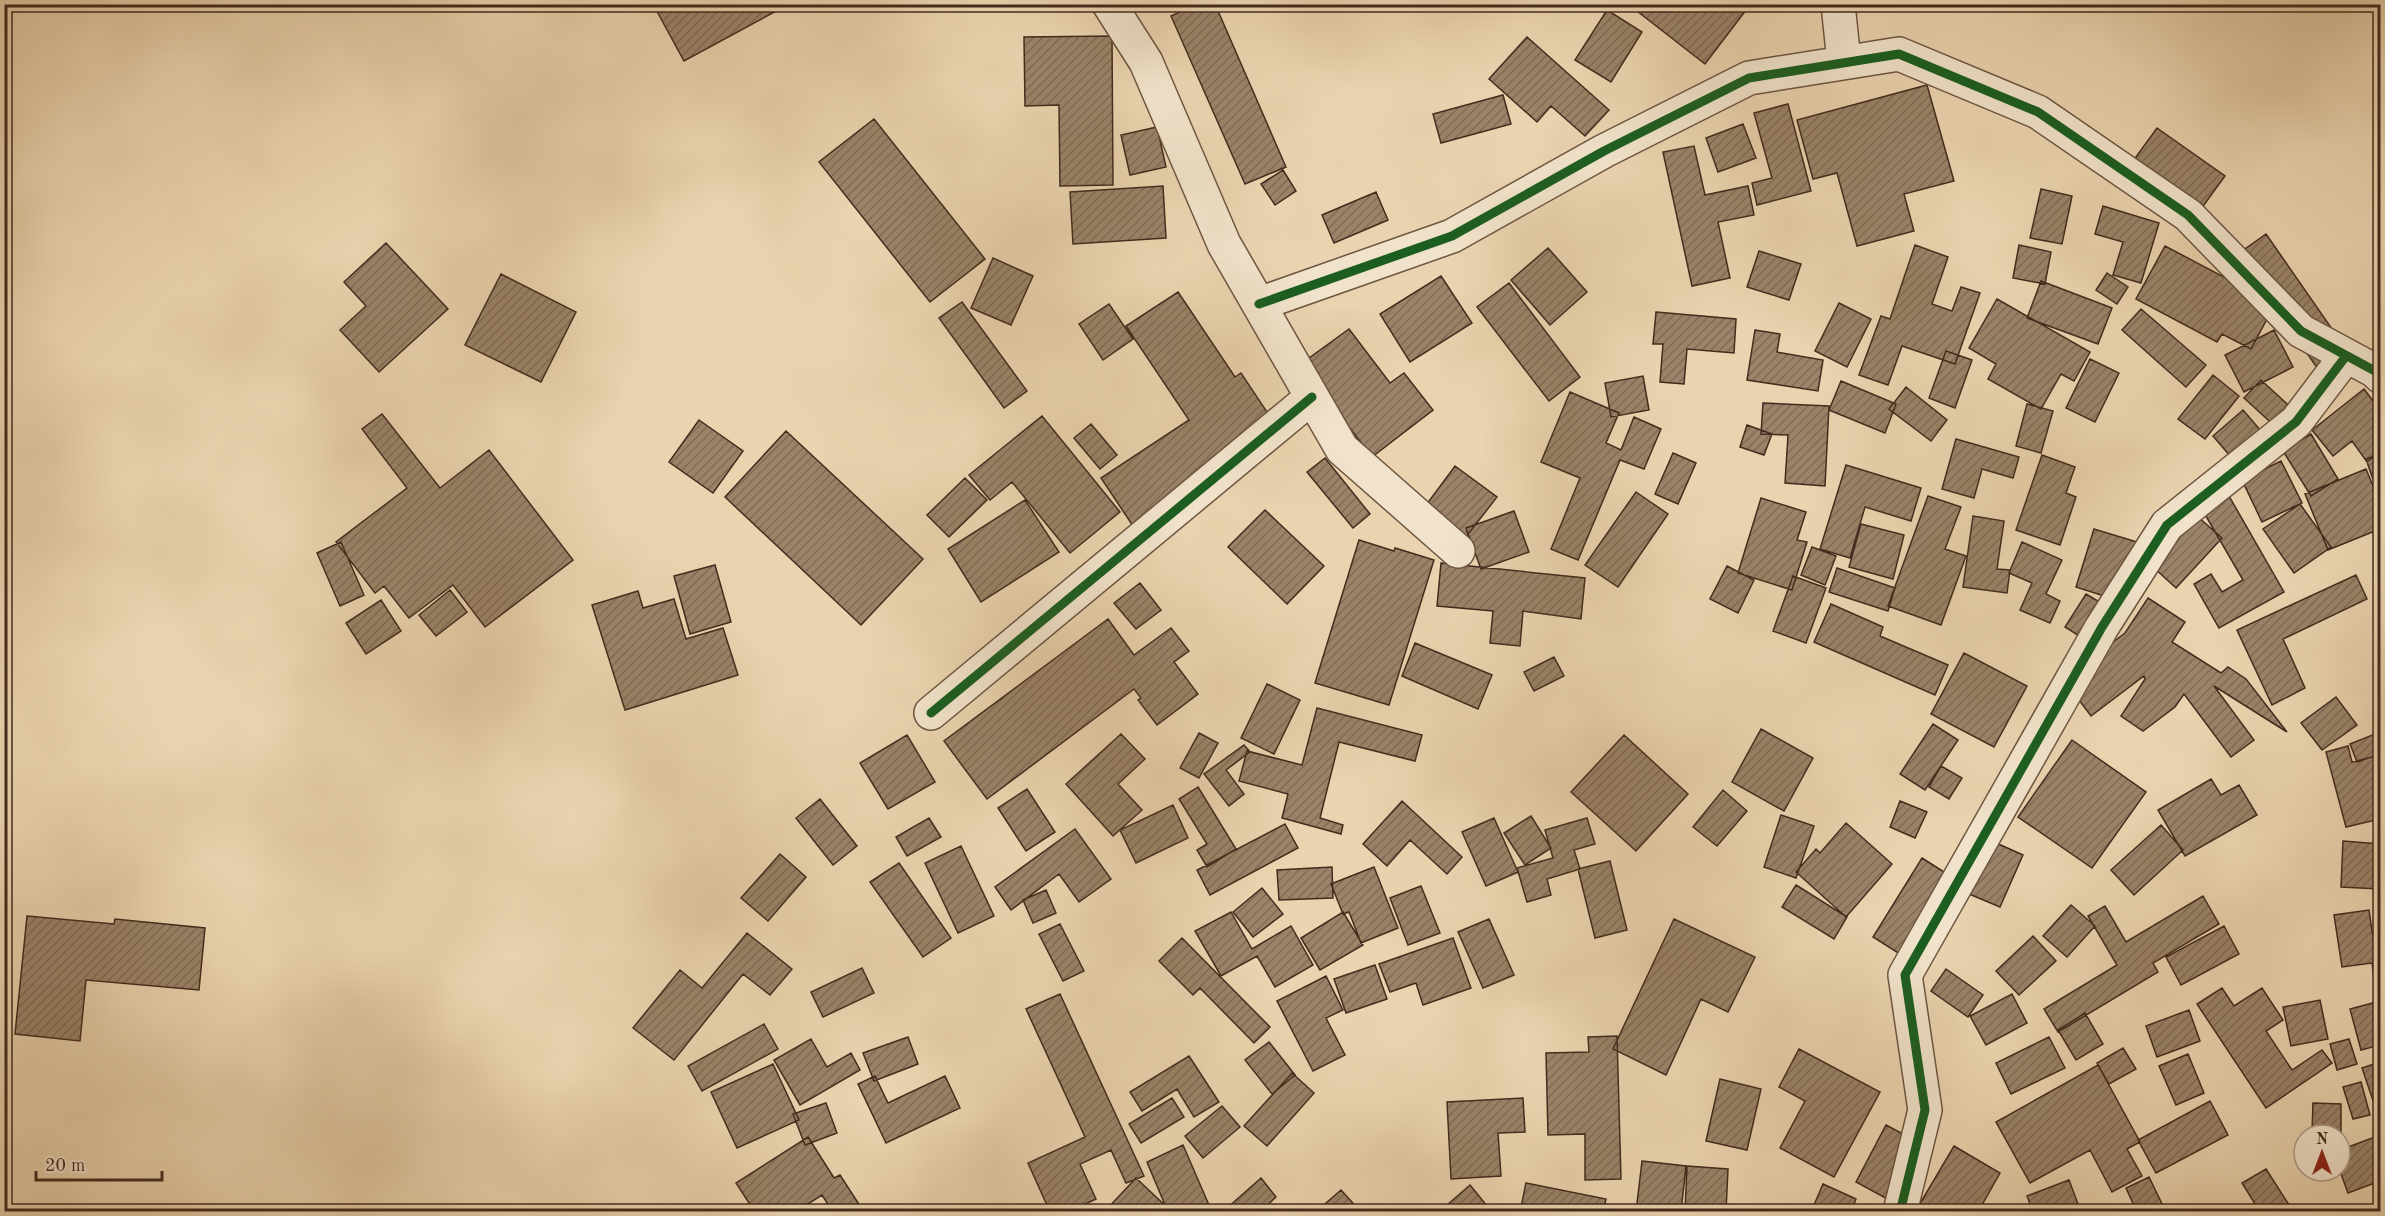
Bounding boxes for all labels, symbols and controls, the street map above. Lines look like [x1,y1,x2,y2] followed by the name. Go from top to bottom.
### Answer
[2292,1123,2352,1183] north arrow
[2316,1132,2329,1148] text: N
[36,1144,162,1182] scale bar
[45,1157,85,1175] text: 20 m

